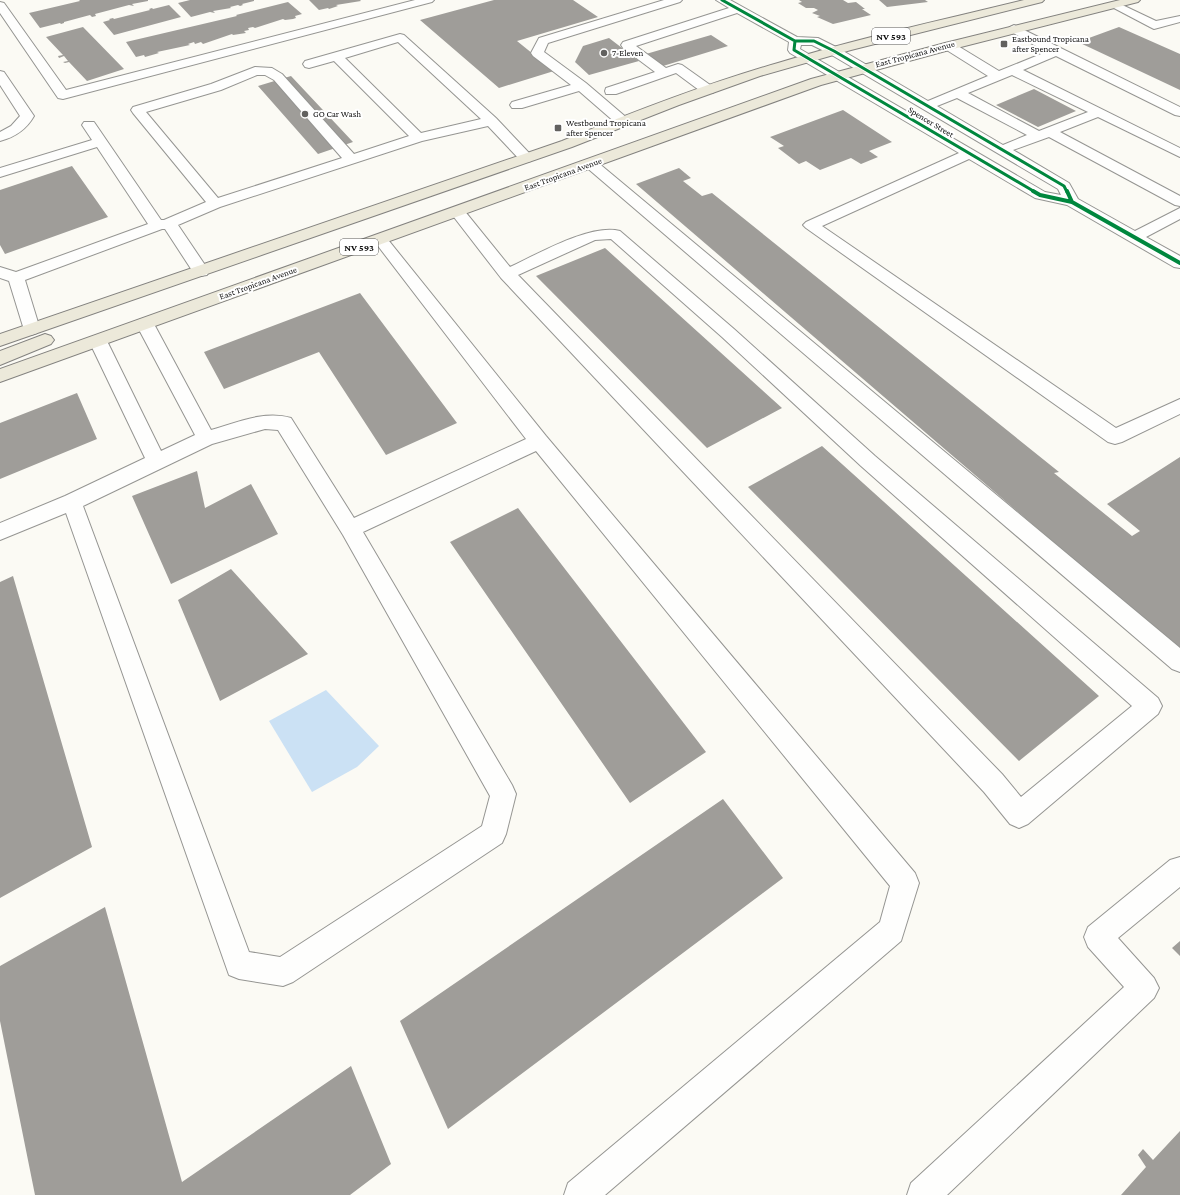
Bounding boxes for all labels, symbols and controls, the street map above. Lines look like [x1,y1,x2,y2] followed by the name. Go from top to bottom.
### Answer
[872,28,910,44] road number: NV 593
[1012,34,1089,54] place label: Eastbound Tropicana after Spencer
[874,39,956,69] street label: East Tropicana Avenue
[999,39,1009,49] marker: Eastbound Tropicana after Spencer
[599,48,609,58] marker: 7-Eleven
[612,48,643,58] place label: 7-Eleven
[906,104,956,140] street label: Spencer Street
[300,109,310,119] marker: GO Car Wash
[313,109,361,119] place label: GO Car Wash
[566,118,646,138] place label: Westbound Tropicana after Spencer
[553,123,563,133] marker: Westbound Tropicana after Spencer
[523,155,603,193] street label: East Tropicana Avenue
[340,239,378,255] road number: NV 593
[218,264,298,302] street label: East Tropicana Avenue

